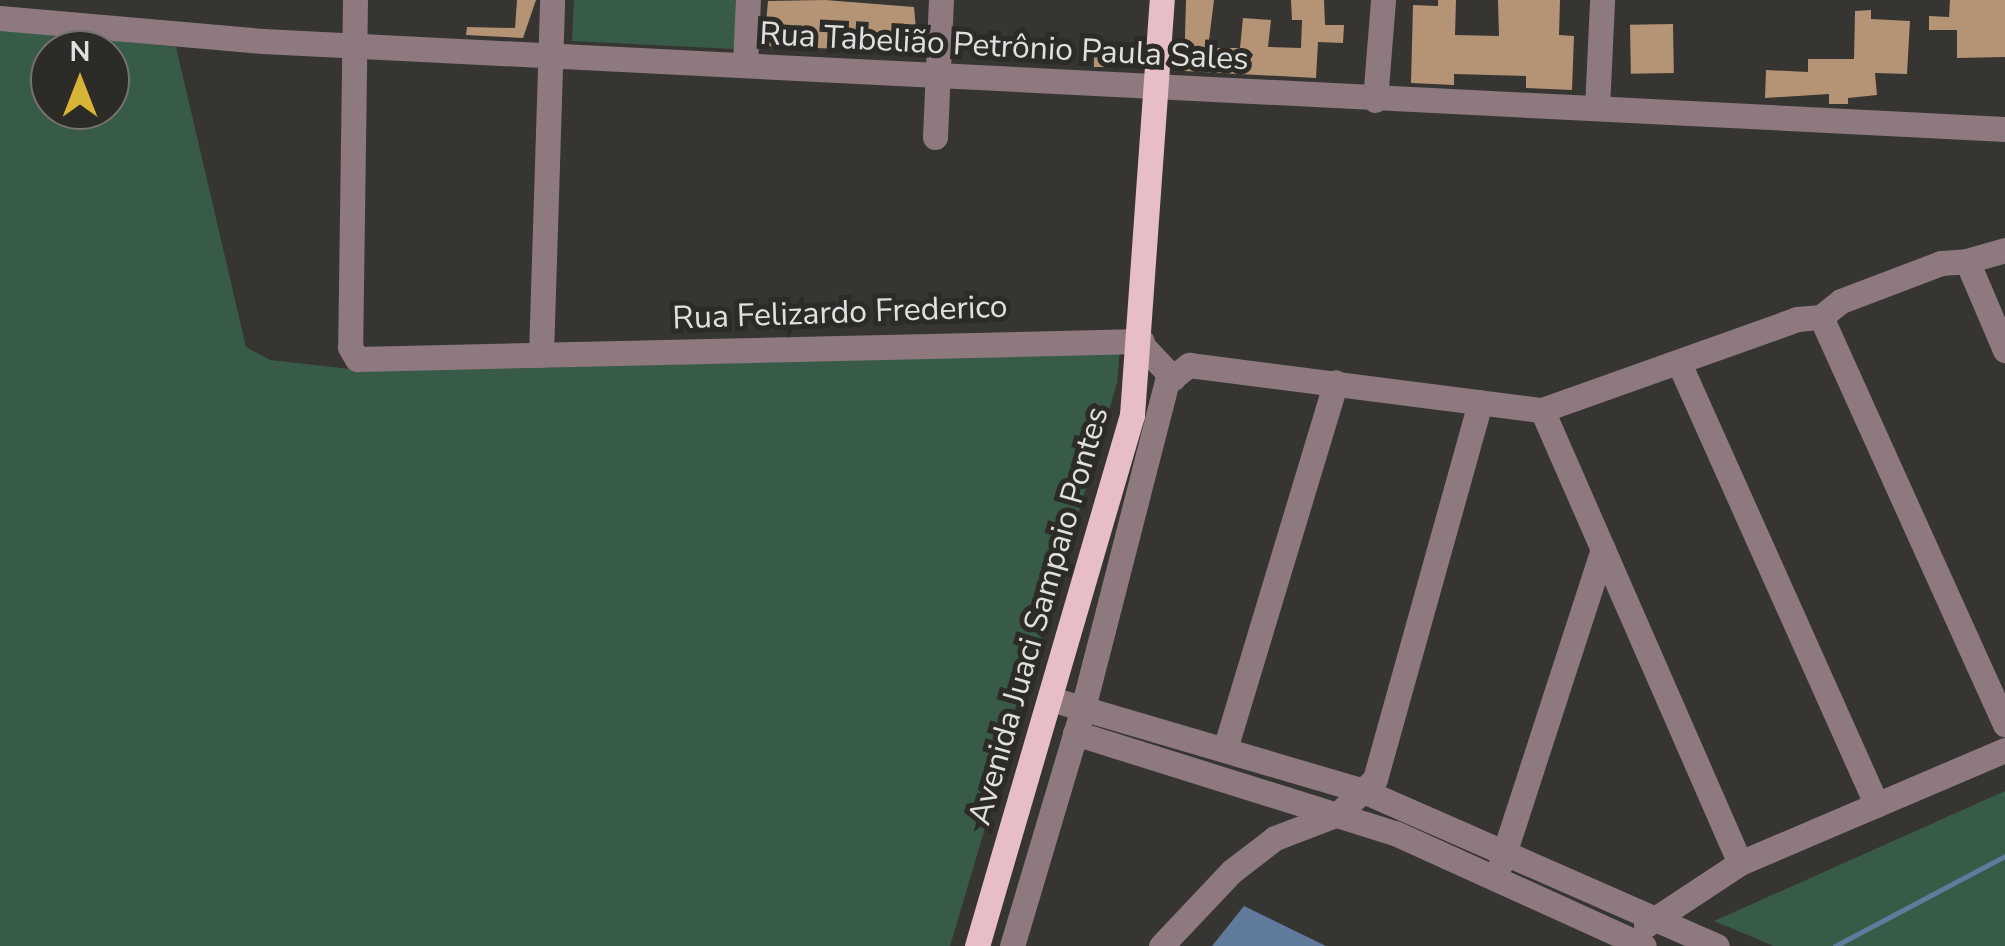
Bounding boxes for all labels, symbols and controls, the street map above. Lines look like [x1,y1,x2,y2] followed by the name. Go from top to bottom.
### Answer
[758,15,1250,79] street label: Rua Tabelião Petrônio Paula Sales
[30,30,130,130] north arrow
[70,33,90,71] text: N
[672,288,1008,338] street label: Rua Felizardo Frederico
[961,403,1117,829] street label: Avenida Juaci Sampaio Pontes

